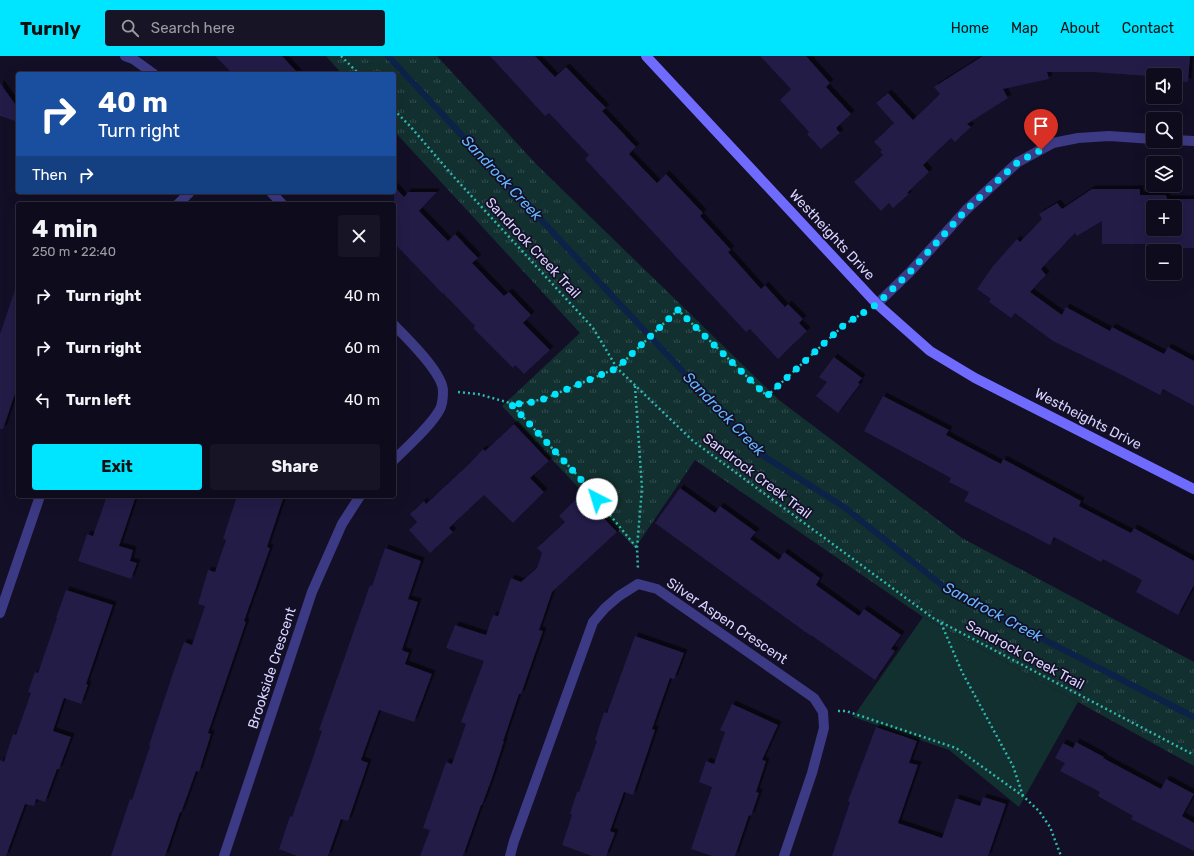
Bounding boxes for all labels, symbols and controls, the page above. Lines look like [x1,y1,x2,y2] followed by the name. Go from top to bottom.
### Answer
[105,10,385,46] search box
[20,17,81,40] text: Turnly
[119,17,141,39] icon: search
[151,19,235,37] text: Search here
[951,20,989,37] text: Home
[1011,20,1038,37] text: Map
[1060,20,1100,37] text: About
[1122,20,1174,37] text: Contact
[1146,68,1182,280] map controls
[1146,68,1182,104] button: sound
[98,86,168,119] text: 40 m
[32,88,84,140] icon: right
[1024,109,1058,150] pin
[1146,112,1182,148] button: search
[1030,115,1052,137] icon: arrive
[98,120,180,142] text: Turn right
[458,132,546,225] water label: Sandrock Creek
[1146,156,1182,192] button: layers
[75,164,97,186] icon: right
[32,166,67,184] text: Then
[786,186,878,284] street label: Westheights Drive
[482,194,584,302] street label: Sandrock Creek Trail
[1146,200,1182,236] button: +
[32,215,98,243] text: 4 min
[338,215,380,257] button: close
[32,244,116,259] text: 250 m · 22:40
[1146,244,1182,280] button: −
[32,285,54,307] icon: right
[66,287,141,305] text: Turn right
[344,287,380,305] text: 40 m
[32,337,54,359] icon: right
[66,339,141,357] text: Turn right
[344,339,380,357] text: 60 m
[679,368,769,460] water label: Sandrock Creek
[1032,385,1144,453] street label: Westheights Drive
[32,389,54,411] icon: left
[66,391,131,409] text: Turn left
[344,391,380,409] text: 40 m
[699,430,815,522] street label: Sandrock Creek Trail
[32,444,202,490] button: Exit
[210,444,380,490] button: Share
[576,478,618,520] position arrow
[663,574,791,668] street label: Silver Aspen Crescent
[940,578,1046,646] water label: Sandrock Creek
[244,605,300,731] street label: Brookside Crescent
[963,617,1087,693] street label: Sandrock Creek Trail

